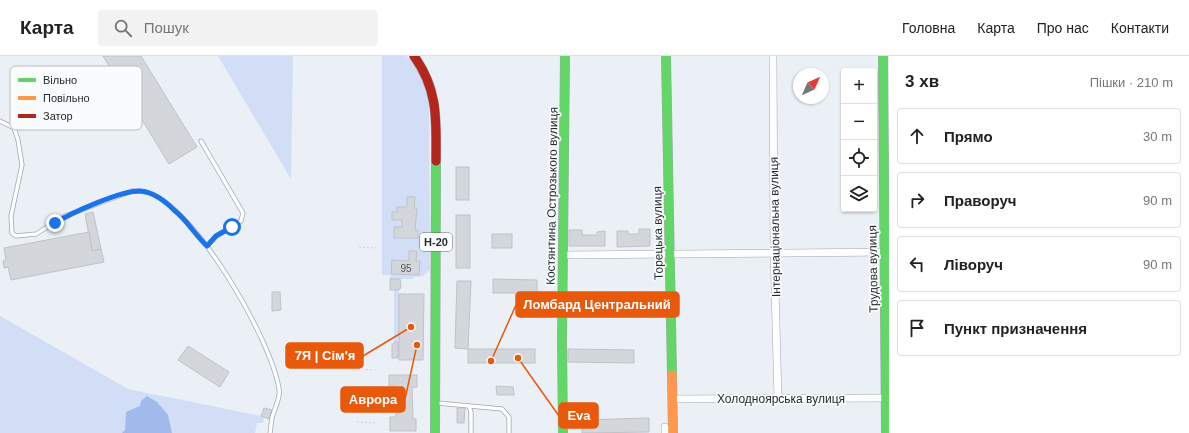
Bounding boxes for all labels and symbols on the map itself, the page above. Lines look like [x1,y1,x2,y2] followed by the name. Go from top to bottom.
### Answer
[10,66,142,130] legend
[793,68,829,104] north arrow
[43,74,77,86] text: Вільно
[43,92,90,104] text: Повільно
[543,107,561,285] street label: Костянтина Острозького вулиця
[43,110,73,122] text: Затор
[767,157,783,297] street label: Інтернаціональна вулиця
[650,186,666,280] street label: Торецька вулиця
[46,214,64,232] route end
[223,218,241,236] route start
[865,225,881,313] street label: Трудова вулиця
[420,233,452,251] road number: Н-20
[400,263,412,274] house number: 95
[516,292,679,317] callout: Ломбард Центральний
[523,297,671,312] text: Ломбард Центральний
[286,343,363,368] callout: 7Я | Сім'я
[295,348,355,363] text: 7Я | Сім'я
[341,387,405,412] callout: Аврора
[349,392,398,407] text: Аврора
[717,392,845,406] street label: Холодноярська вулиця
[559,403,598,428] callout: Eva
[567,408,591,423] text: Eva

